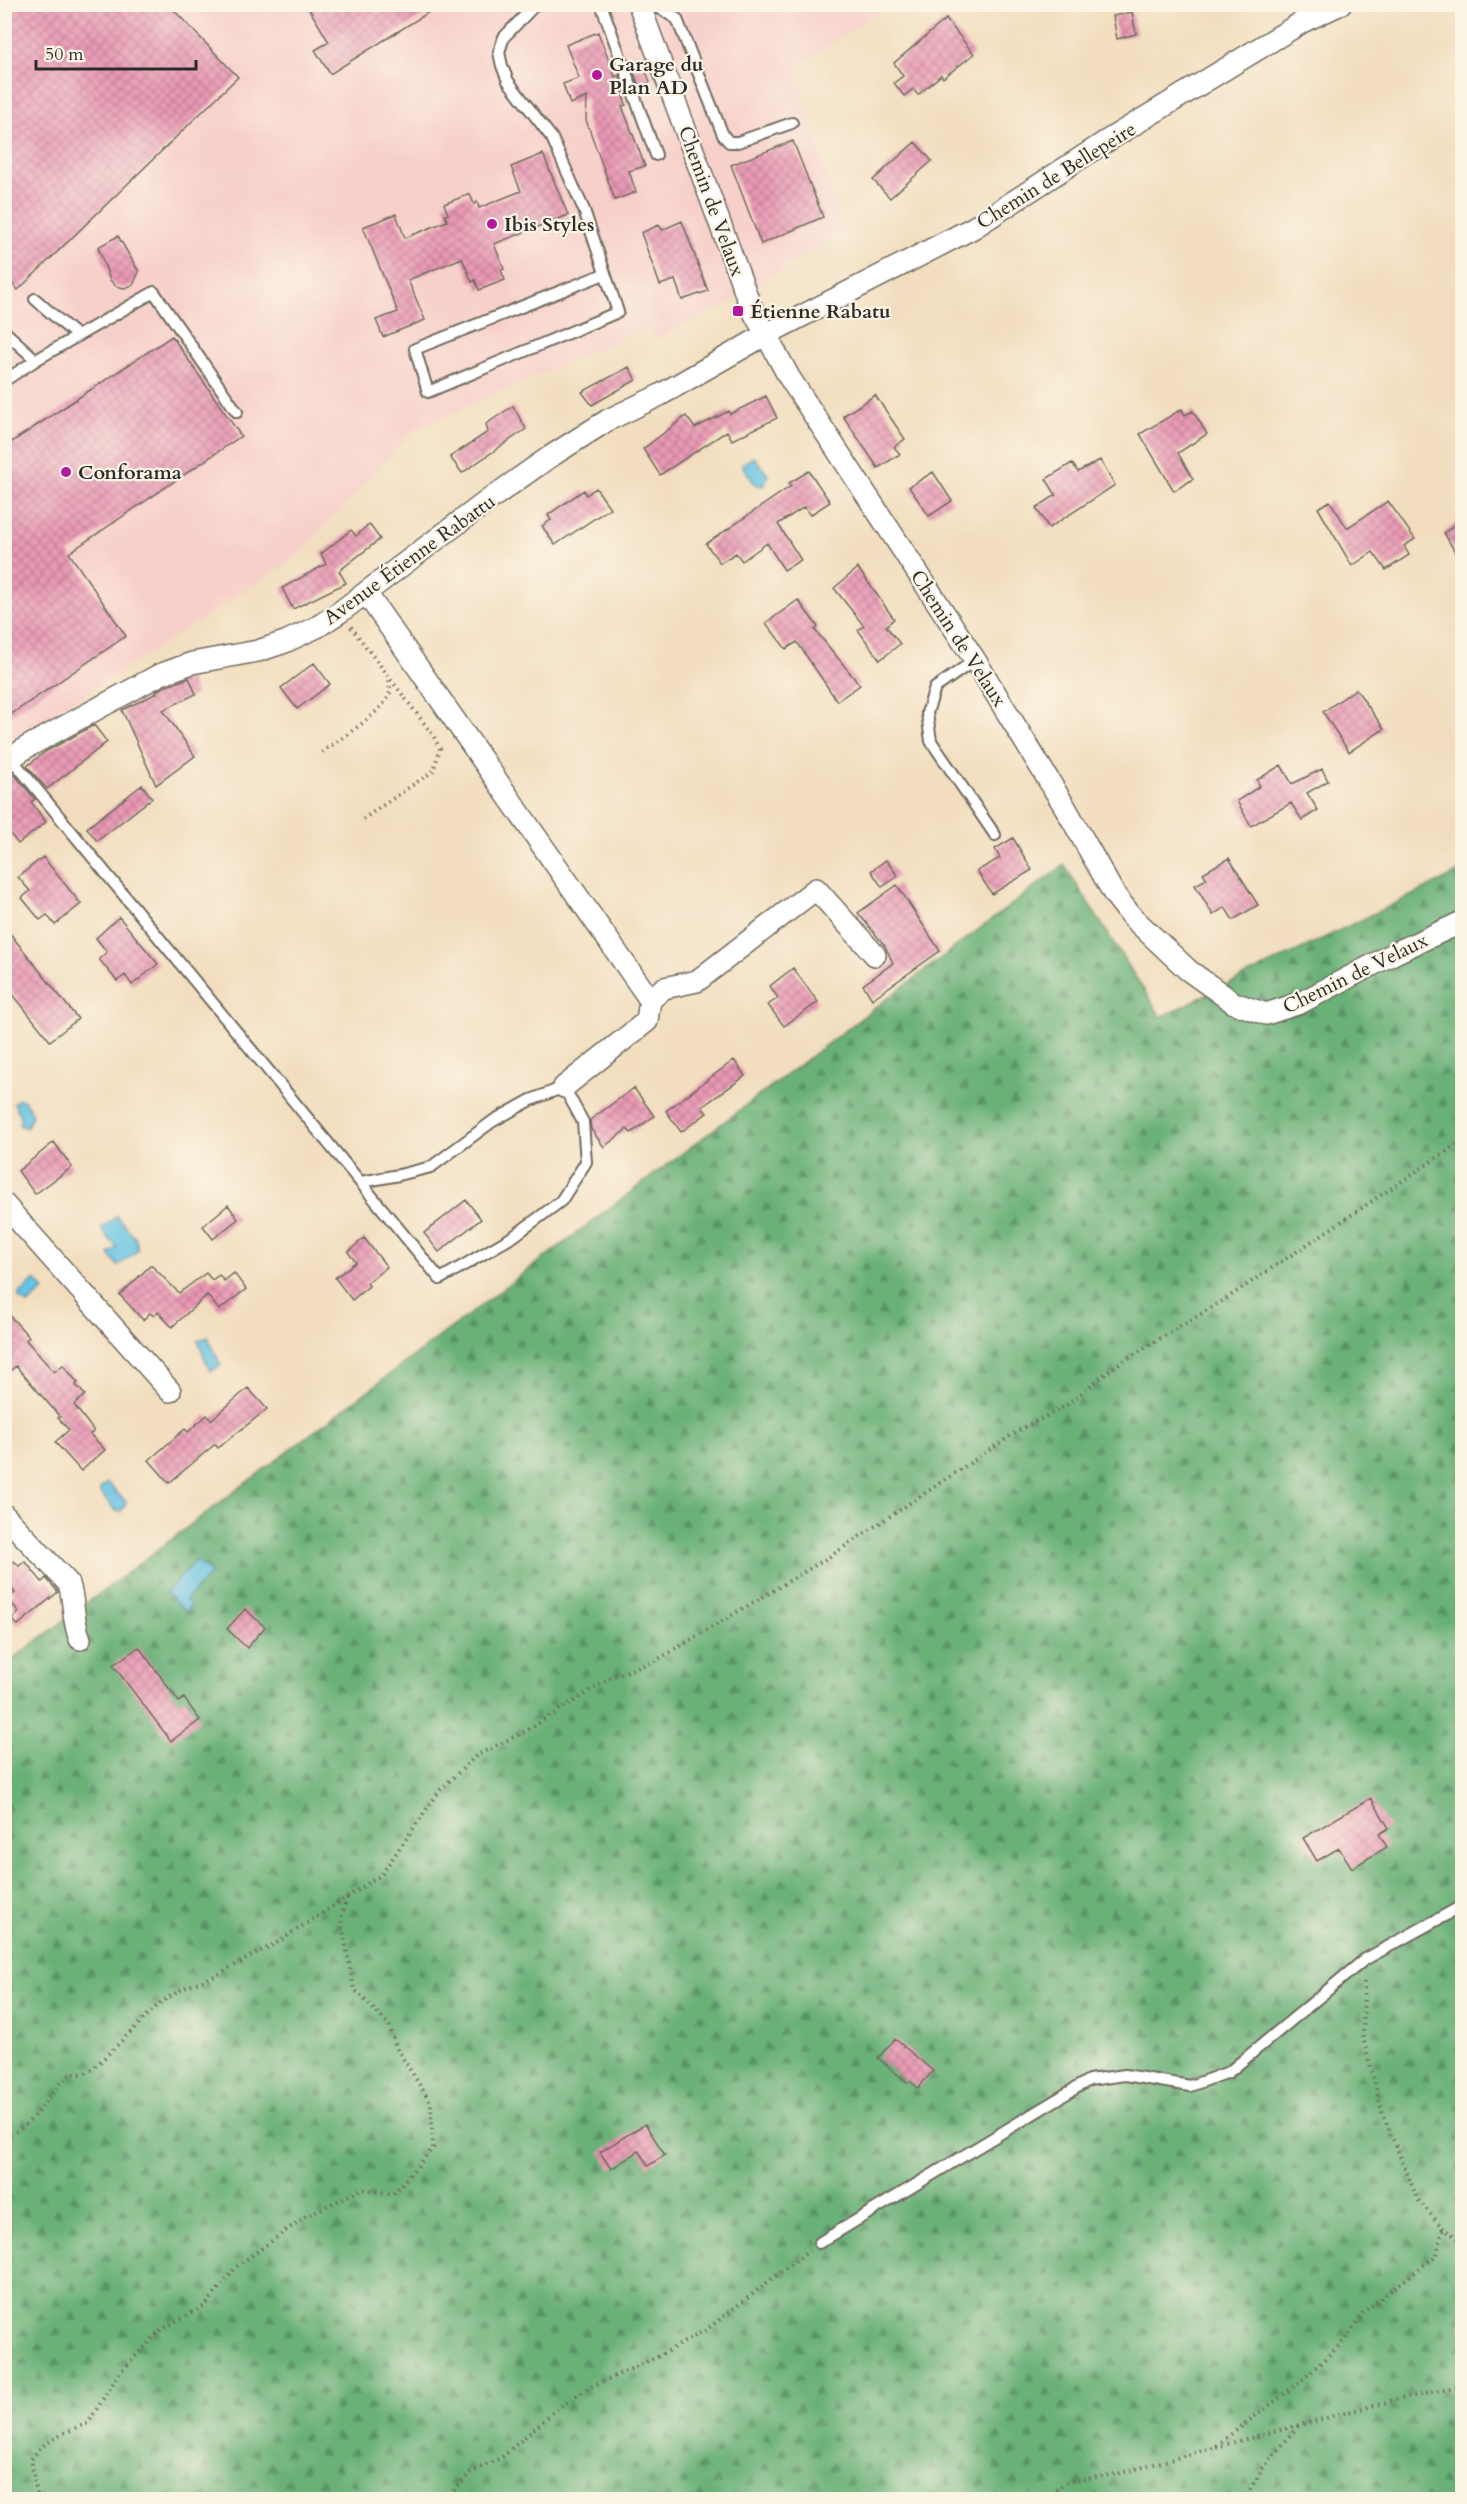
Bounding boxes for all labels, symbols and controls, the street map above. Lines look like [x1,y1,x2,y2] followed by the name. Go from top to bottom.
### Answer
[36,33,196,71] scale bar
[45,42,84,67] text: 50 m
[609,51,704,101] place label: Garage du Plan AD
[590,68,604,82] marker: Garage du Plan AD
[971,115,1141,235] street label: Chemin de Bellepeire
[672,122,751,280] street label: Chemin de Velaux
[504,211,595,238] place label: Ibis Styles
[485,217,499,231] marker: Ibis Styles
[750,298,891,325] place label: Étienne Rabatu
[731,304,745,318] marker: Étienne Rabatu
[78,459,182,486] place label: Conforama
[59,465,73,479] marker: Conforama
[318,488,501,631] street label: Avenue Étienne Rabattu
[904,565,1013,712] street label: Chemin de Velaux
[1278,927,1432,1020] street label: Chemin de Velaux

